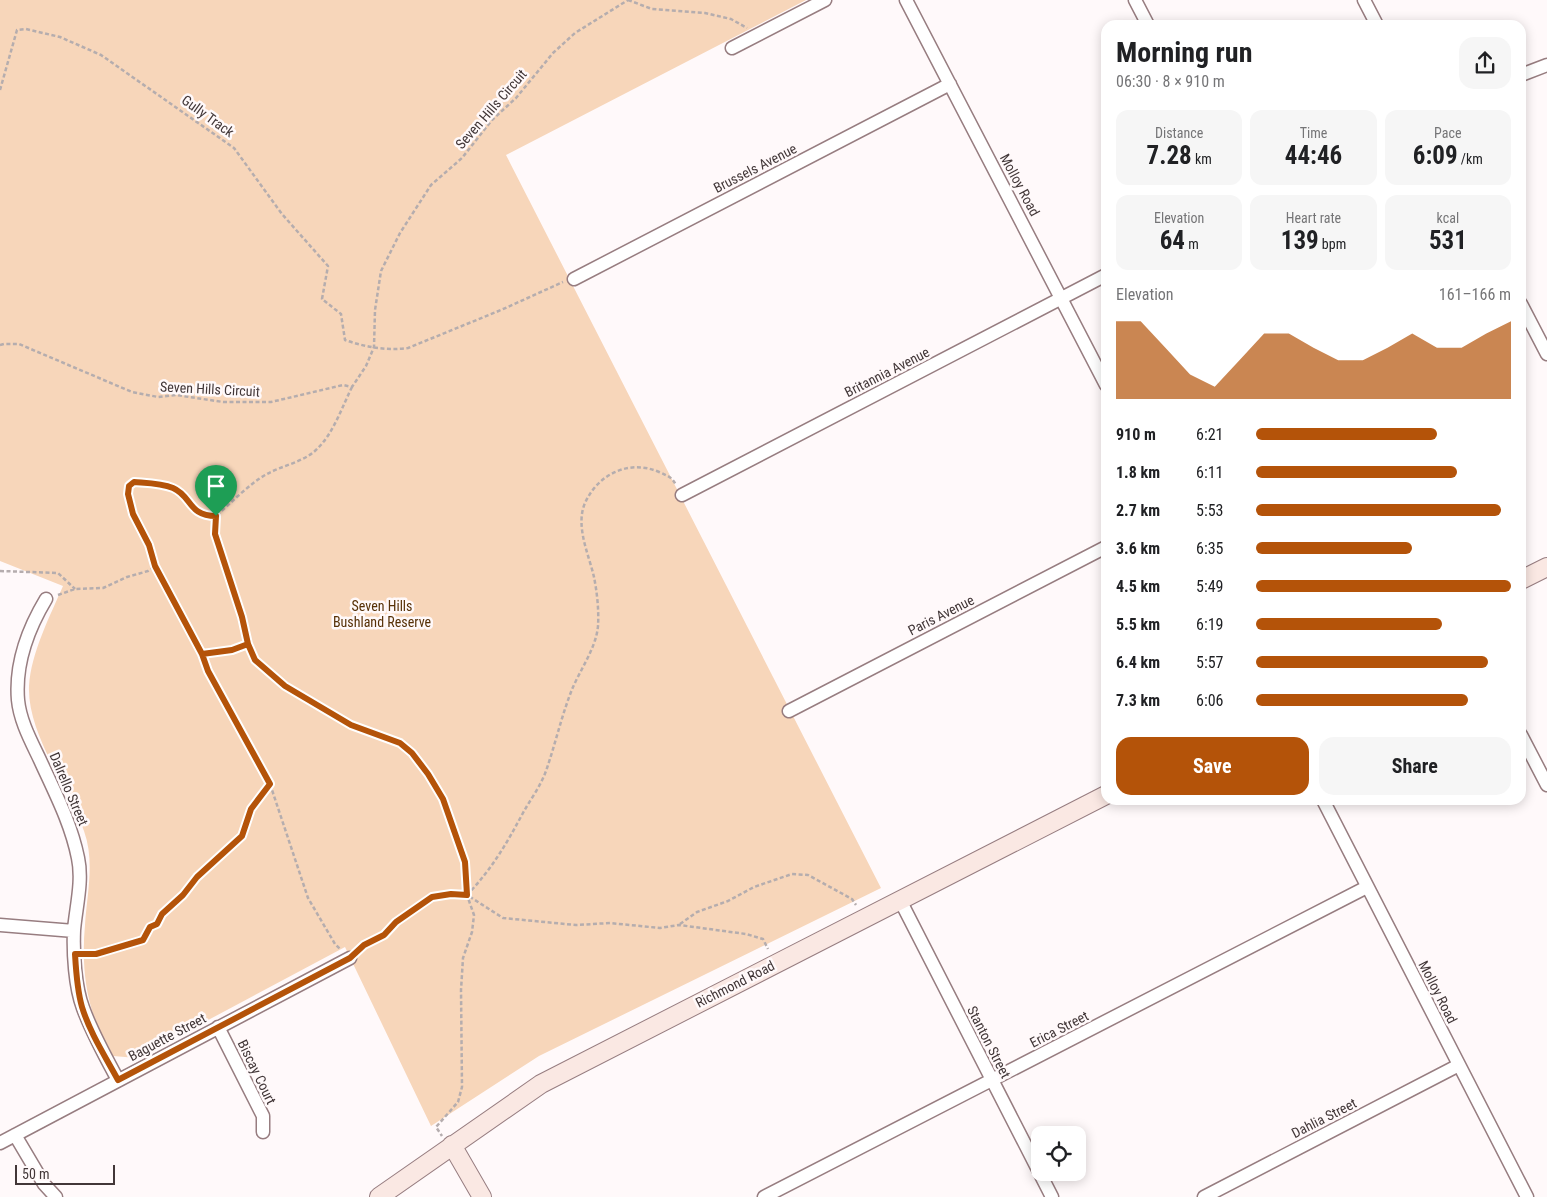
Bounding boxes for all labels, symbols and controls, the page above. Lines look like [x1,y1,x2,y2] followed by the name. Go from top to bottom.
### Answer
[1116,36,1252,69] text: Morning run
[1459,37,1511,89] button: share
[452,66,530,152] street label: Seven Hills Circuit
[1116,72,1225,91] text: 06:30 · 8 × 910 m
[179,92,238,141] street label: Gully Track
[1155,125,1203,141] text: Distance
[1300,125,1327,141] text: Time
[1434,125,1462,141] text: Pace
[711,140,800,196] street label: Brussels Avenue
[1147,141,1192,170] text: 7.28
[1285,141,1342,170] text: 44:46
[1413,141,1458,170] text: 6:09
[997,151,1043,219] street label: Molloy Road
[1192,151,1212,167] text: km
[1458,151,1483,167] text: /km
[1154,210,1204,226] text: Elevation
[1286,210,1341,226] text: Heart rate
[1437,210,1459,226] text: kcal
[1160,226,1185,255] text: 64
[1281,226,1319,255] text: 139
[1429,226,1467,255] text: 531
[1185,236,1199,252] text: m
[1319,236,1346,252] text: bpm
[1116,285,1174,304] text: Elevation
[1439,285,1511,304] text: 161–166 m
[842,344,932,400] street label: Britannia Avenue
[160,378,260,400] street label: Seven Hills Circuit
[1116,425,1156,444] text: 910 m
[1196,425,1223,444] text: 6:21
[1116,463,1160,482] text: 1.8 km
[1196,463,1223,482] text: 6:11
[195,465,237,516] pin
[202,472,230,500] icon: arrive
[1116,501,1160,520] text: 2.7 km
[1196,501,1223,520] text: 5:53
[1116,539,1160,558] text: 3.6 km
[1196,539,1223,558] text: 6:35
[1116,577,1160,596] text: 4.5 km
[1196,577,1223,596] text: 5:49
[905,591,977,638] street label: Paris Avenue
[333,598,432,630] park label: Seven Hills Bushland Reserve
[1116,615,1160,634] text: 5.5 km
[1196,615,1223,634] text: 6:19
[1116,653,1160,672] text: 6.4 km
[1196,653,1223,672] text: 5:57
[1116,691,1160,710] text: 7.3 km
[1196,691,1223,710] text: 6:06
[1116,737,1309,795] button: Save
[1319,737,1511,795] button: Share
[46,750,92,828] street label: Dalrello Street
[693,957,777,1011] street label: Richmond Road
[1415,958,1461,1026] street label: Molloy Road
[964,1003,1014,1081] street label: Stanton Street
[1027,1007,1091,1051] street label: Erica Street
[126,1010,208,1064] street label: Baguette Street
[235,1037,279,1107] street label: Biscay Court
[1289,1095,1359,1141] street label: Dahlia Street
[1031,1126,1086,1181] map controls
[1031,1126,1086,1181] button: locate
[15,1162,115,1185] scale bar
[22,1166,50,1182] text: 50 m

